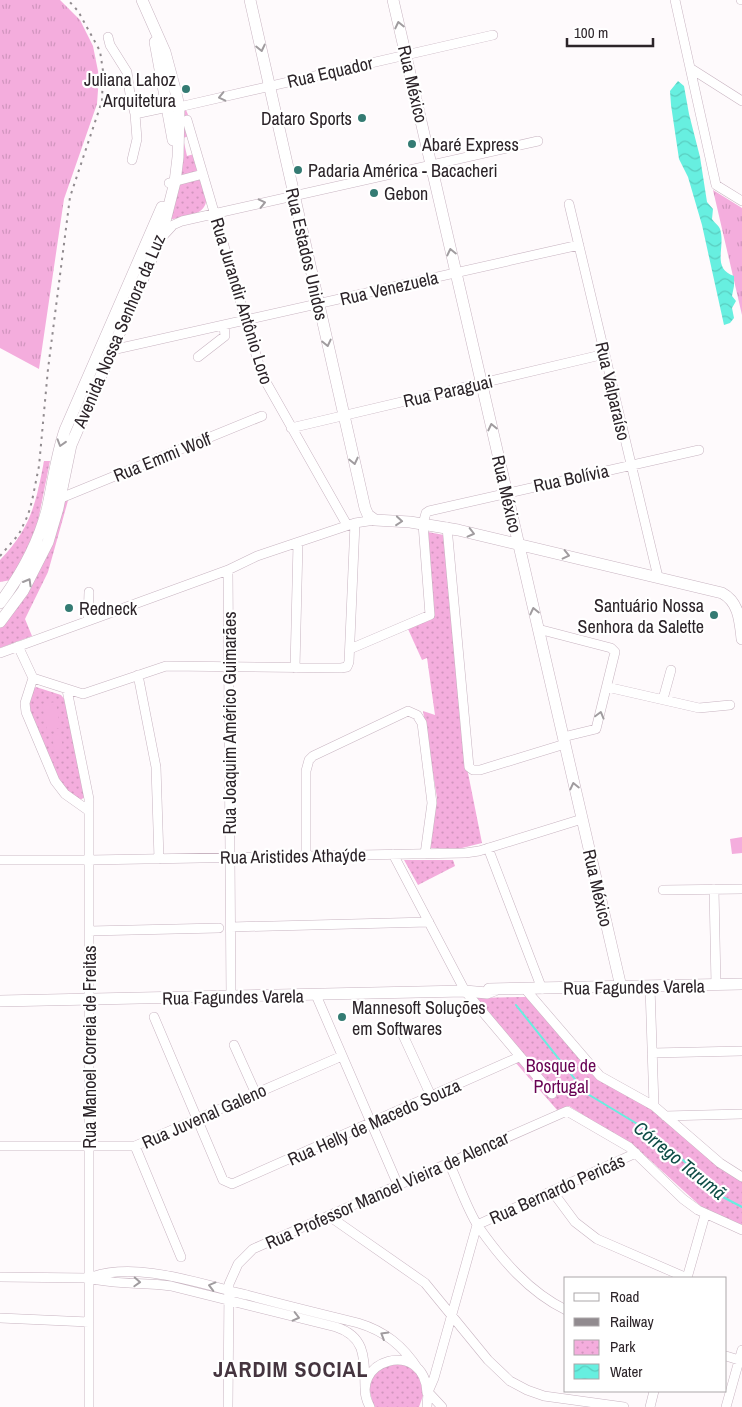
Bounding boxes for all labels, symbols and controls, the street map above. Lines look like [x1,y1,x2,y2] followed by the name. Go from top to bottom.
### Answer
[567,15,653,47] scale bar
[394,21,405,30] one-way arrow
[574,22,608,43] text: 100 m
[255,43,266,52] one-way arrow
[392,43,434,125] street label: Rua México
[285,50,375,94] street label: Rua Equador
[84,67,176,113] place label: Juliana Lahoz Arquitetura
[180,83,192,95] marker: Juliana Lahoz Arquitetura
[217,91,226,102] one-way arrow
[261,106,352,131] place label: Dataro Sports
[356,112,368,124] marker: Dataro Sports
[421,132,519,157] place label: Abaré Express
[406,138,418,150] marker: Abaré Express
[308,158,498,183] place label: Padaria América - Bacacheri
[292,164,304,176] marker: Padaria América - Bacacheri
[384,181,428,206] place label: Gebon
[280,185,334,323] street label: Rua Estados Unidos
[368,187,380,199] marker: Gebon
[257,198,266,209] one-way arrow
[205,215,279,387] street label: Rua Jurandir Antônio Loro
[66,230,171,433] street label: Avenida Nossa Senhora da Luz
[446,248,457,256] one-way arrow
[337,265,441,311] street label: Rua Venezuela
[322,338,332,347] one-way arrow
[589,339,637,443] street label: Rua Valparaíso
[401,369,495,413] street label: Rua Paraguai
[487,423,498,432] one-way arrow
[110,426,215,488] street label: Rua Emmi Wolf
[57,438,67,447] one-way arrow
[486,453,528,535] street label: Rua México
[348,457,359,466] one-way arrow
[531,458,611,498] street label: Rua Bolívia
[395,515,403,526] one-way arrow
[466,527,474,537] one-way arrow
[561,549,570,560] one-way arrow
[21,579,31,588] one-way arrow
[578,593,704,639] place label: Santuário Nossa Senhora da Salette
[79,596,138,621] place label: Redneck
[63,602,75,614] marker: Redneck
[529,606,540,615] one-way arrow
[708,609,720,621] marker: Santuário Nossa Senhora da Salette
[217,611,242,835] street label: Rua Joaquim Américo Guimarães
[594,711,605,720] one-way arrow
[569,782,580,791] one-way arrow
[220,842,366,870] street label: Rua Aristides Athaýde
[577,847,619,929] street label: Rua México
[77,945,102,1149] street label: Rua Manoel Correia de Freitas
[563,973,705,1001] street label: Rua Fagundes Varela
[162,983,304,1011] street label: Rua Fagundes Varela
[352,995,486,1041] place label: Mannesoft Soluções em Softwares
[336,1011,348,1023] marker: Mannesoft Soluções em Softwares
[526,1053,596,1099] park label: Bosque de Portugal
[283,1073,465,1171] street label: Rua Helly de Macedo Souza
[138,1077,270,1155] street label: Rua Juvenal Galeno
[628,1115,732,1206] water label: Córrego Tarumã
[261,1125,513,1255] street label: Rua Professor Manoel Vieira de Alencar
[485,1148,629,1230] street label: Rua Bernardo Pericás
[134,1277,142,1288] one-way arrow
[564,1277,727,1392] legend
[207,1281,216,1292] one-way arrow
[610,1286,639,1307] text: Road
[291,1311,300,1322] one-way arrow
[610,1311,655,1332] text: Railway
[381,1331,390,1341] one-way arrow
[610,1336,636,1357] text: Park
[213,1354,369,1384] district label: JARDIM SOCIAL
[610,1361,642,1382] text: Water

